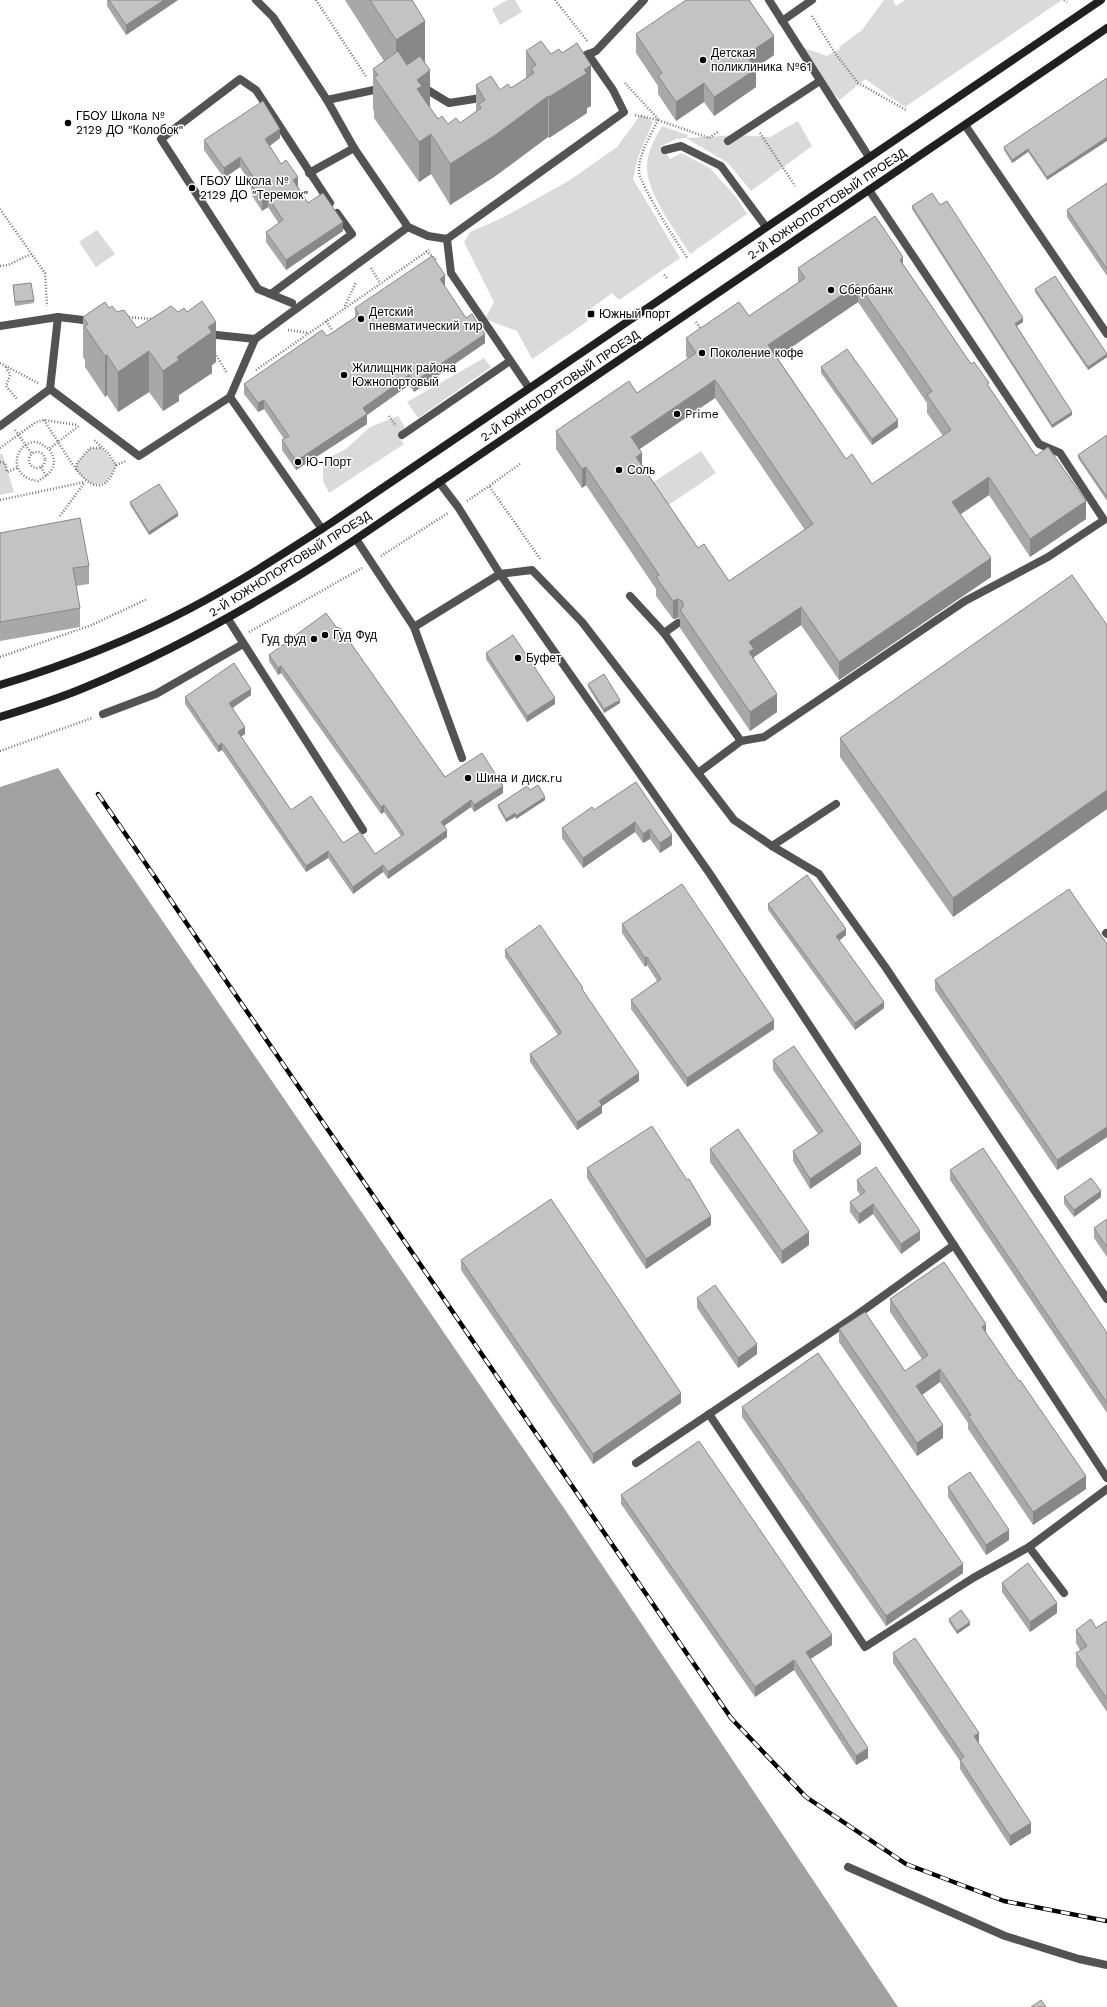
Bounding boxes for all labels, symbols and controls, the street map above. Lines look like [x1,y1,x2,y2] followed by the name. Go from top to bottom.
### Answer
[711,46,811,74] place label: Детская поликлиника №61
[698,55,708,65] marker: Детская поликлиника №61
[76,109,184,137] place label: ГБОУ Школа № 2129 ДО "Колобок"
[63,118,73,128] marker: ГБОУ Школа № 2129 ДО "Колобок"
[744,145,909,262] street label: 2-Й ЮЖНОПОРТОВЫЙ ПРОЕЗД
[200,174,308,202] place label: ГБОУ Школа № 2129 ДО "Теремок"
[187,183,197,193] marker: ГБОУ Школа № 2129 ДО "Теремок"
[839,283,894,297] place label: Сбербанк
[826,285,836,295] marker: Сбербанк
[369,305,483,333] place label: Детский пневматический тир
[599,307,671,321] place label: Южный порт
[586,309,596,319] marker: Южный порт
[356,314,366,324] marker: Детский пневматический тир
[477,327,642,444] street label: 2-Й ЮЖНОПОРТОВЫЙ ПРОЕЗД
[710,346,804,360] place label: Поколение кофе
[697,348,707,358] marker: Поколение кофе
[352,361,456,389] place label: Жилищник района Южнопортовый
[339,370,349,380] marker: Жилищник района Южнопортовый
[685,407,719,421] place label: Prime
[672,409,682,419] marker: Prime
[306,455,352,469] place label: Ю-Порт
[293,457,303,467] marker: Ю-Порт
[627,463,655,477] place label: Соль
[614,465,624,475] marker: Соль
[206,507,374,620] street label: 2-Й ЮЖНОПОРТОВЫЙ ПРОЕЗД
[333,628,377,642] place label: Гуд Фуд
[320,630,330,640] marker: Гуд Фуд
[261,632,306,646] place label: Гуд фуд
[309,634,319,644] marker: Гуд фуд
[526,651,562,665] place label: Буфет
[513,653,523,663] marker: Буфет
[476,771,562,785] place label: Шина и диск.ru
[463,773,473,783] marker: Шина и диск.ru

